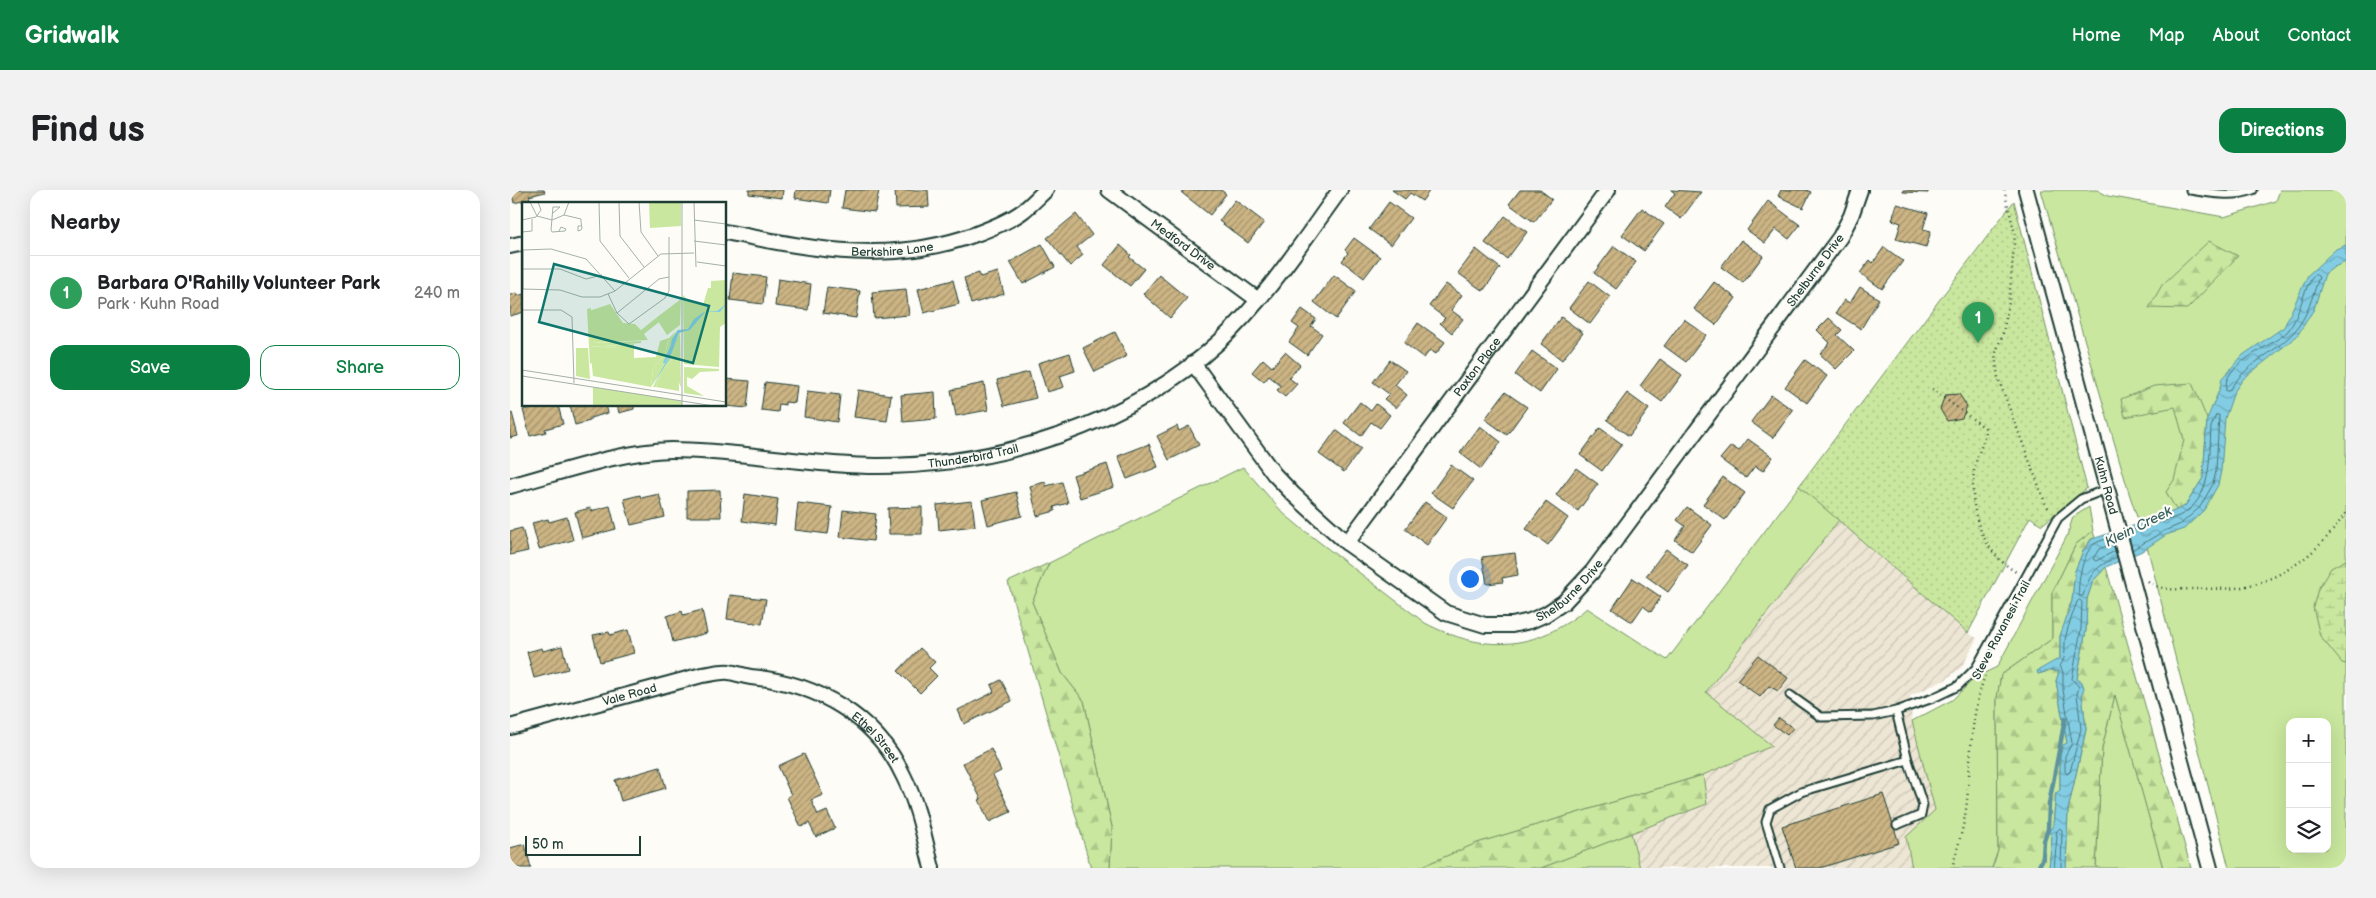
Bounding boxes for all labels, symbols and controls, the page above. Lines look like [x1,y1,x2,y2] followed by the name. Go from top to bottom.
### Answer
[25,21,119,50] text: Gridwalk
[2072,25,2121,46] text: Home
[2149,25,2185,46] text: Map
[2213,25,2260,46] text: About
[2288,25,2351,46] text: Contact
[2219,108,2346,153] button: Directions
[30,109,145,152] text: Find us
[522,202,726,406] inset map
[50,210,120,235] text: Nearby
[1147,216,1218,274] street label: Medford Drive
[1784,231,1848,310] street label: Shelburne Drive
[851,239,935,260] street label: Berkshire Lane
[97,272,380,295] text: Barbara O'Rahilly Volunteer Park
[63,284,69,303] text: 1
[414,284,460,303] text: 240 m
[97,295,219,314] text: Park · Kuhn Road
[1962,302,1994,343] pin: 1
[1451,335,1504,400] street label: Paxton Place
[50,345,250,390] button: Save
[260,345,460,390] button: Share
[927,441,1020,472] street label: Thunderbird Trail
[2091,455,2121,516] street label: Kuhn Road
[2102,502,2176,551] water label: Klein Creek
[1534,557,1607,625] street label: Shelburne Drive
[1457,566,1483,592] your location
[1969,578,2034,682] street label: Steve Ravanesi Trail
[601,681,659,710] street label: Vale Road
[848,709,902,766] street label: Ethel Street
[2286,718,2331,853] map controls
[2286,718,2331,763] button: +
[2286,763,2331,808] button: −
[2286,808,2331,853] button: layers
[525,833,641,856] scale bar
[532,836,564,853] text: 50 m

